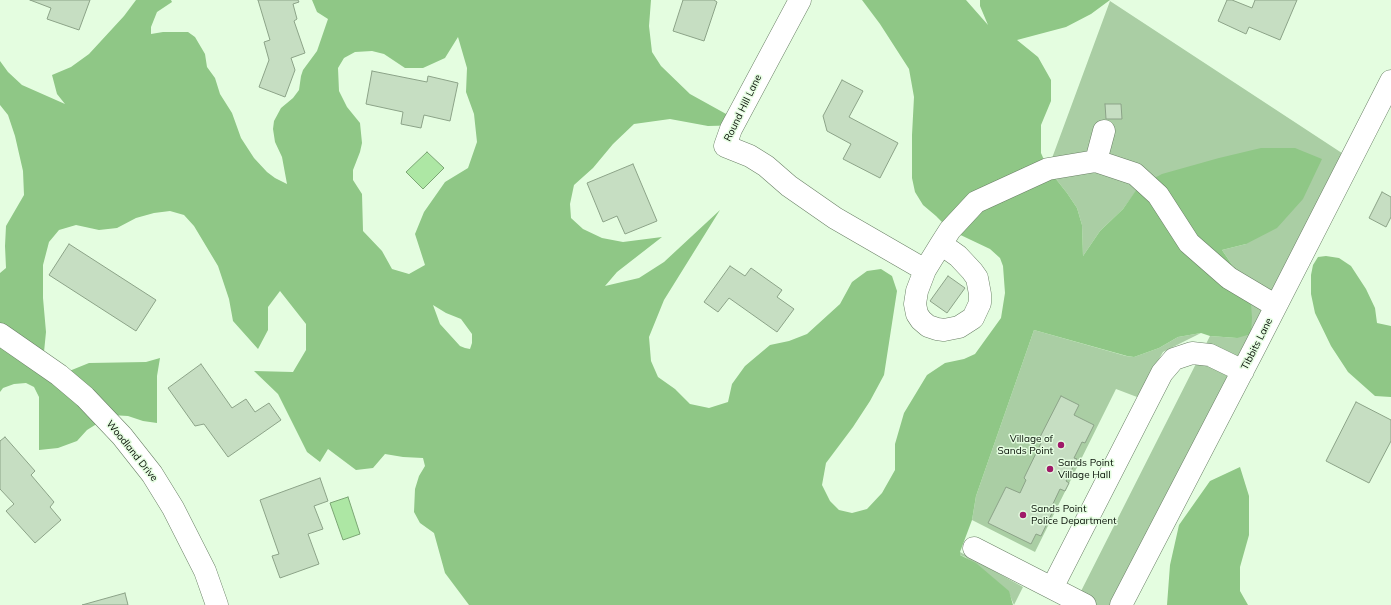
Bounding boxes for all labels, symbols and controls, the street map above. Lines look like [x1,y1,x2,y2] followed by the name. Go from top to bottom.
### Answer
[722,73,764,143] street label: Round Hill Lane
[1239,316,1275,372] street label: Tibbits Lane
[104,418,160,484] street label: Woodland Drive
[998,433,1053,456] place label: Village of Sands Point
[1056,440,1066,450] marker: Village of Sands Point
[1058,457,1113,480] place label: Sands Point Village Hall
[1045,464,1055,474] marker: Sands Point Village Hall
[1031,503,1117,526] place label: Sands Point Police Department
[1018,510,1028,520] marker: Sands Point Police Department

